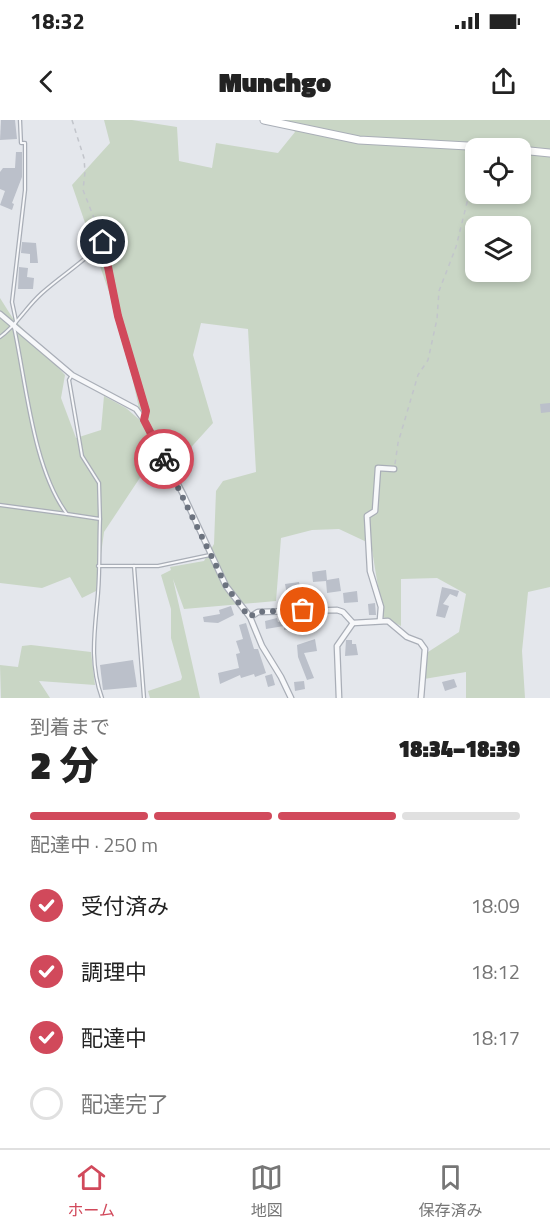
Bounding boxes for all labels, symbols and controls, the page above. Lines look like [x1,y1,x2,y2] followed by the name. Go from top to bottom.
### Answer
[30,4,85,38] text: 18:32
[219,61,331,102] text: Munchgo
[30,65,63,98] icon: back
[487,65,520,98] icon: share
[465,138,531,282] map controls
[465,138,531,204] button: locate
[77,216,128,267] pin
[465,216,531,282] button: layers
[86,225,119,258] icon: home
[134,429,194,489] courier
[148,443,181,476] icon: bike
[277,584,328,635] pin
[286,593,319,626] icon: bag
[30,711,110,742] text: 到着まで
[398,732,520,766] text: 18:34–18:39
[30,735,99,794] text: 2 分
[30,829,158,860] text: 配達中 · 250 m
[30,889,63,922] icon: check
[81,889,169,923] text: 受付済み
[471,890,520,921] text: 18:09
[30,955,63,988] icon: check
[81,955,147,989] text: 調理中
[471,956,520,987] text: 18:12
[30,1021,63,1054] icon: check
[81,1021,147,1055] text: 配達中
[471,1022,520,1053] text: 18:17
[81,1087,169,1121] text: 配達完了
[68,1161,115,1222] tab: ホーム
[250,1161,283,1222] tab: 地図
[418,1161,482,1222] tab: 保存済み

